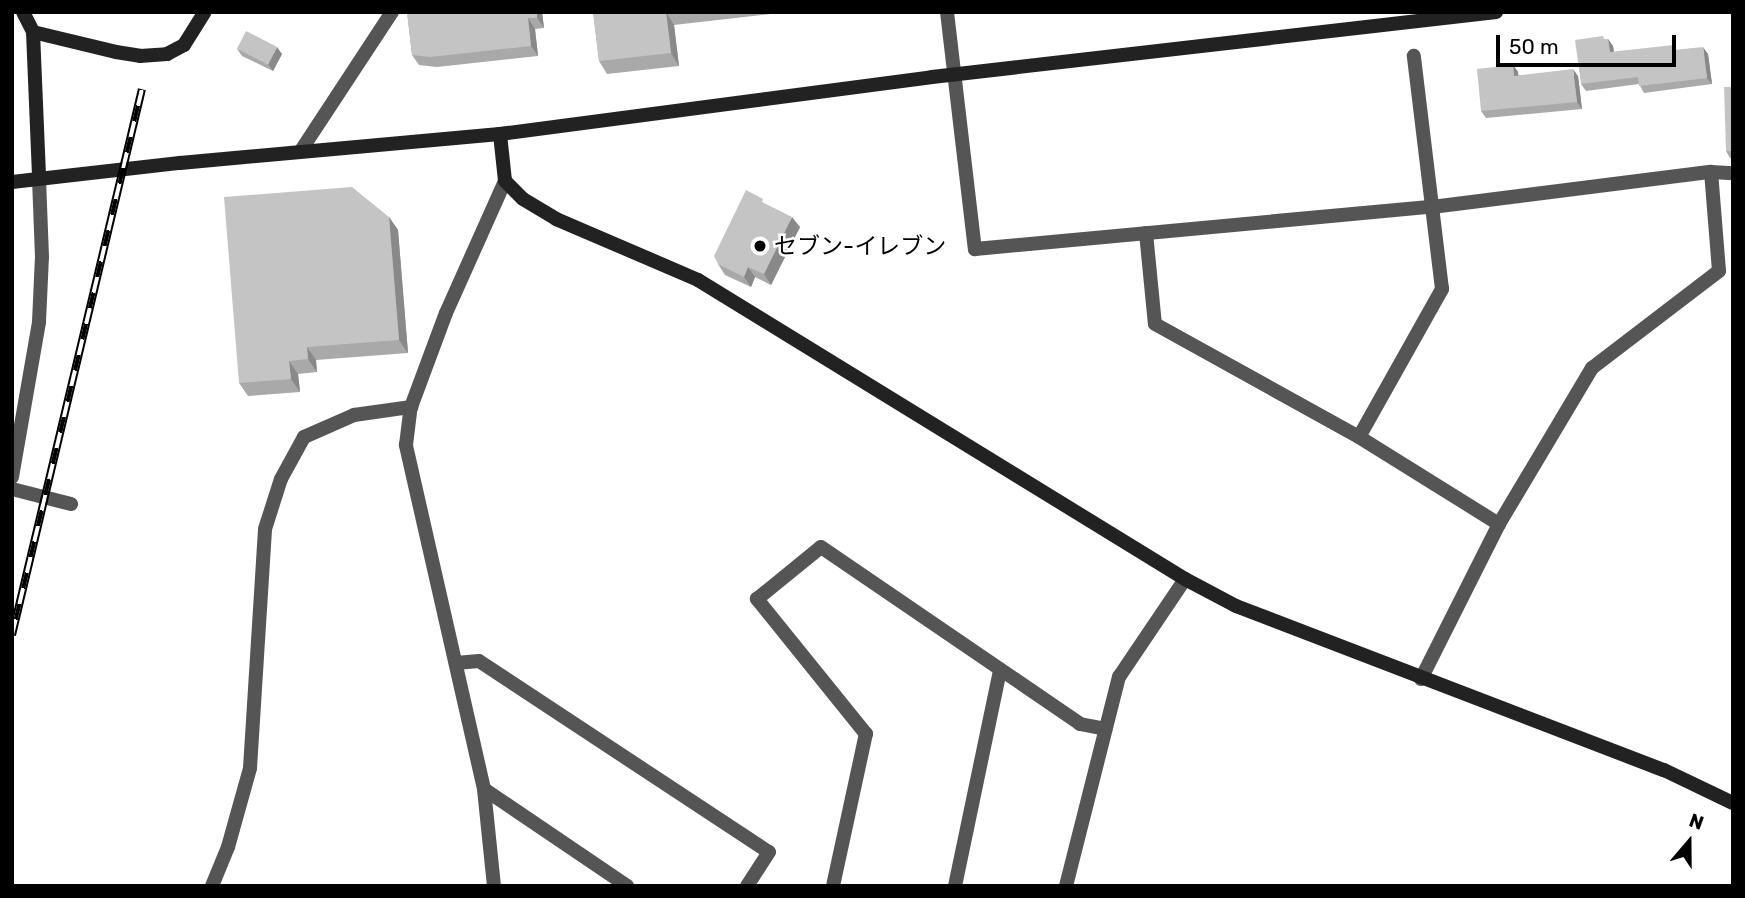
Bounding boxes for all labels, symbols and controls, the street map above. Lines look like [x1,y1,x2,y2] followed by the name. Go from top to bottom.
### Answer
[1500,21,1680,65] scale bar
[1509,34,1559,59] text: 50 m
[774,232,946,260] place label: セブン-イレブン
[752,238,768,254] marker: セブン-イレブン
[1654,807,1724,877] north arrow
[1686,809,1707,835] text: N

